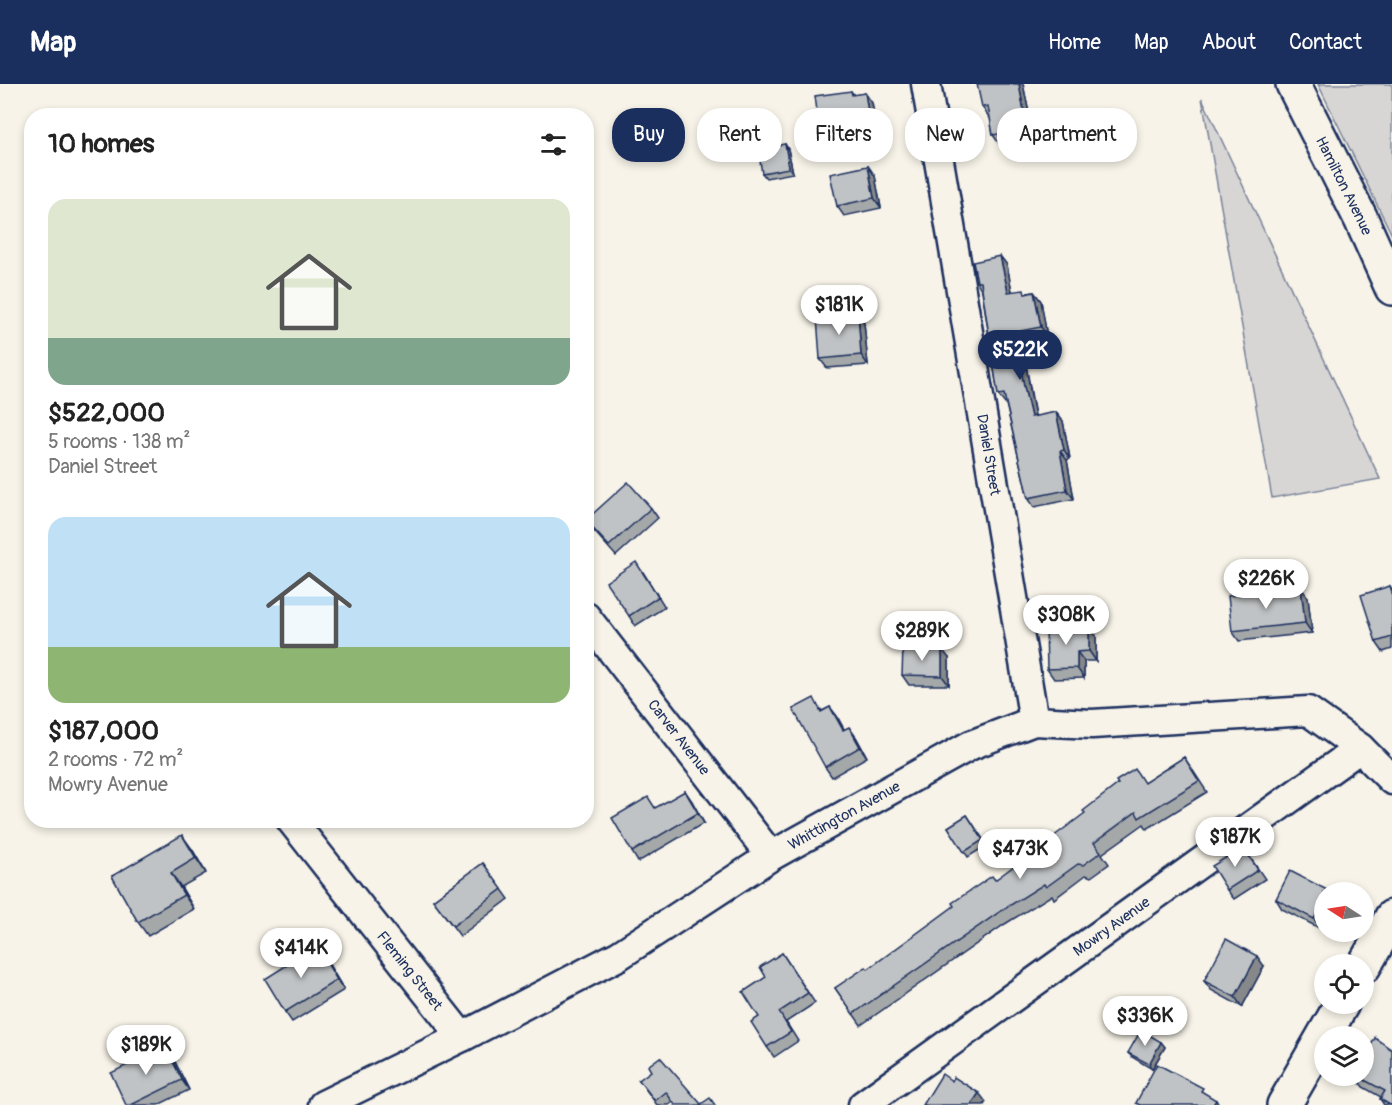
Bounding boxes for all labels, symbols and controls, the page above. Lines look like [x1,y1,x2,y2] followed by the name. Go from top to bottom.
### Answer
[30,25,76,60] text: Map
[1048,29,1101,56] text: Home
[1134,29,1169,56] text: Map
[1202,29,1256,56] text: About
[1289,29,1362,56] text: Contact
[612,108,685,162] chip: Buy
[697,108,782,162] chip: Rent
[794,108,893,162] chip: Filters
[905,108,985,162] chip: New
[997,108,1137,162] chip: Apartment
[48,128,154,160] text: 10 homes
[537,128,570,161] icon: filters
[1311,134,1376,239] street label: Hamilton Avenue
[255,238,363,346] icon: home
[797,285,881,336] pin: $181K
[815,292,863,317] text: $181K
[978,330,1062,381] pin: $522K
[992,337,1048,362] text: $522K
[48,397,165,429] text: $522,000
[972,413,1005,498] street label: Daniel Street
[48,429,190,454] text: 5 rooms · 138 m²
[48,454,157,479] text: Daniel Street
[255,556,363,664] icon: home
[1224,559,1308,610] pin: $226K
[1238,566,1294,591] text: $226K
[1024,595,1108,646] pin: $308K
[1037,602,1095,627] text: $308K
[880,611,964,662] pin: $289K
[895,618,949,643] text: $289K
[643,696,714,780] street label: Carver Avenue
[48,715,159,747] text: $187,000
[48,747,183,772] text: 2 rooms · 72 m²
[48,772,168,797] text: Mowry Avenue
[785,777,904,855] street label: Whittington Avenue
[1193,817,1277,868] pin: $187K
[1209,824,1261,849] text: $187K
[978,829,1062,880] pin: $473K
[992,836,1048,861] text: $473K
[1314,882,1374,942] north arrow
[1314,882,1374,1086] map controls
[1070,893,1154,961] street label: Mowry Avenue
[259,928,343,979] pin: $414K
[372,928,447,1015] street label: Fleming Street
[274,935,328,960] text: $414K
[1314,954,1374,1014] button: locate
[1103,996,1187,1047] pin: $336K
[1117,1003,1173,1028] text: $336K
[104,1025,188,1076] pin: $189K
[1314,1026,1374,1086] button: layers
[120,1032,172,1057] text: $189K

